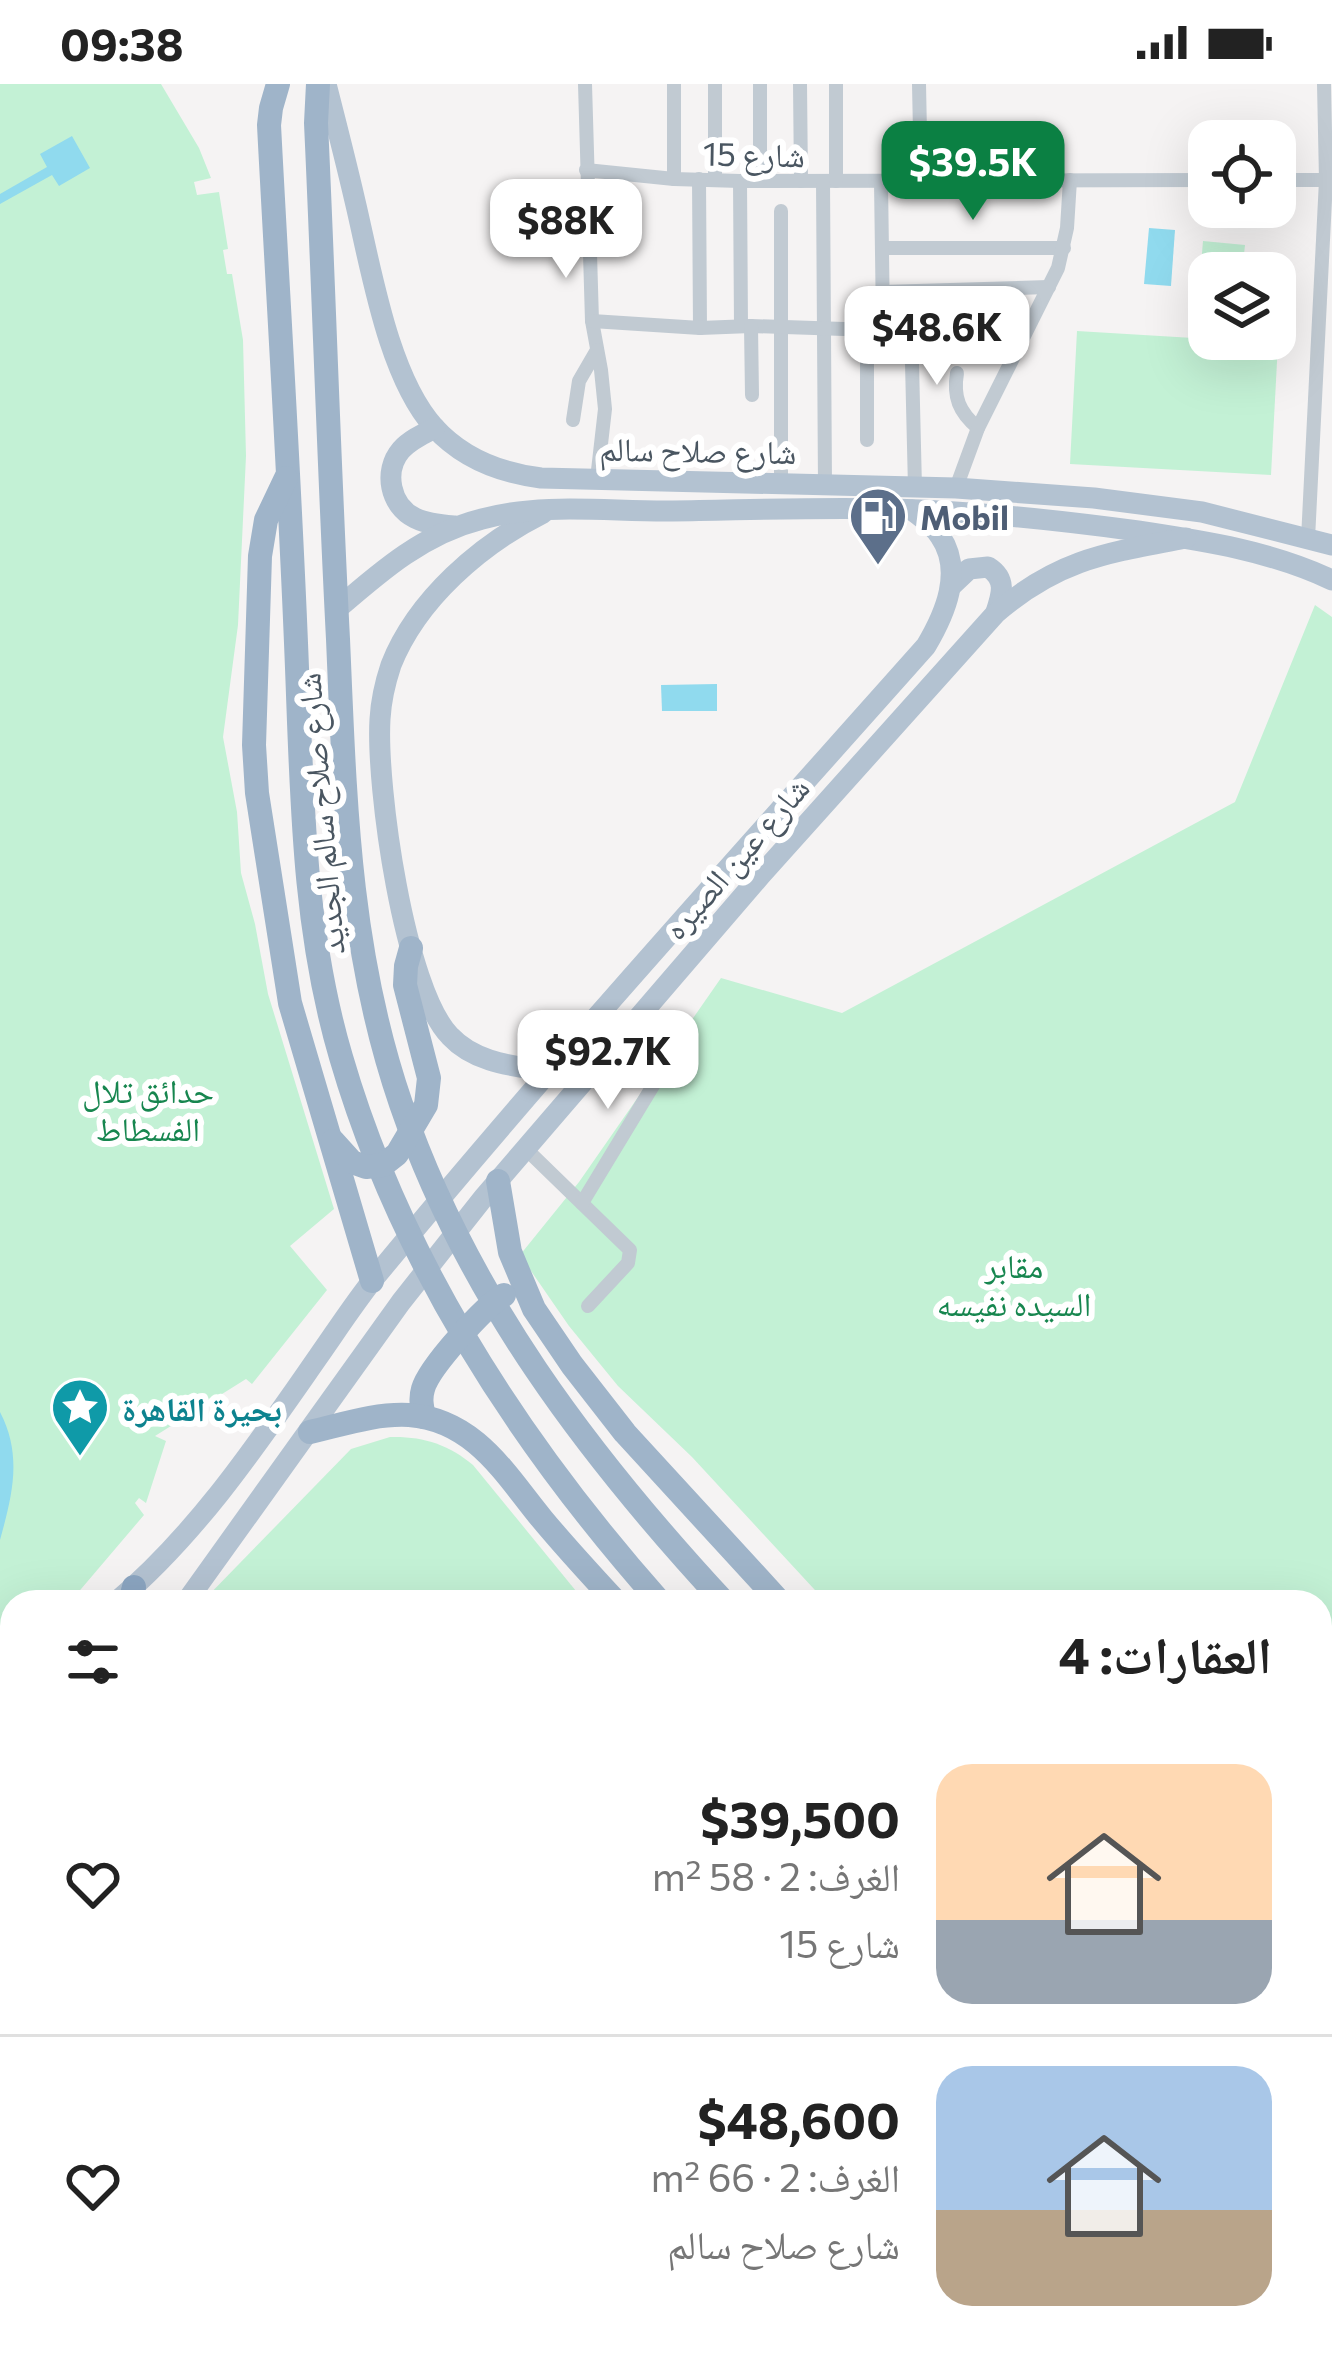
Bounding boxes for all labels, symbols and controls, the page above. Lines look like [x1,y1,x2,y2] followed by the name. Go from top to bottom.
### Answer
[60,15,184,70] text: 09:38
[1188,120,1296,360] map controls
[1188,120,1296,228] button: locate
[875,121,1071,223] pin: $39.5K
[703,132,805,176] street label: شارع 15
[909,136,1037,184] text: $39.5K
[495,179,637,281] pin: $88K
[517,194,615,242] text: $88K
[1188,252,1296,360] button: layers
[839,286,1035,388] pin: $48.6K
[872,301,1003,349] text: $48.6K
[599,427,797,475] street label: شارع صلاح سالم
[847,485,909,567] fuel station icon: Mobil
[920,496,1009,537] place label: Mobil
[286,671,356,957] street label: شارع صلاح سالم الجديد
[653,767,818,948] street label: شارع عين الصيره
[510,1010,706,1112] pin: $92.7K
[544,1025,672,1073] text: $92.7K
[82,1069,214,1148] park label: حدائق تلال الفسطاط
[937,1244,1091,1323] park label: مقابر السيده نفيسه
[49,1376,111,1458] place icon: بحيرة القاهرة
[122,1387,282,1429] place label: بحيرة القاهرة
[1059,1622,1272,1685] text: العقارات: 4
[60,1629,126,1695] icon: filters
[700,1786,900,1849] text: $39,500
[1032,1812,1176,1956] icon: home
[60,1851,126,1917] icon: heart
[652,1851,900,1899] text: الغرف: 2 · 58 m²
[779,1918,900,1966] text: شارع 15
[697,2087,900,2150] text: $48,600
[1032,2114,1176,2258] icon: home
[650,2152,900,2200] text: الغرف: 2 · 66 m²
[60,2153,126,2219] icon: heart
[667,2219,900,2267] text: شارع صلاح سالم

